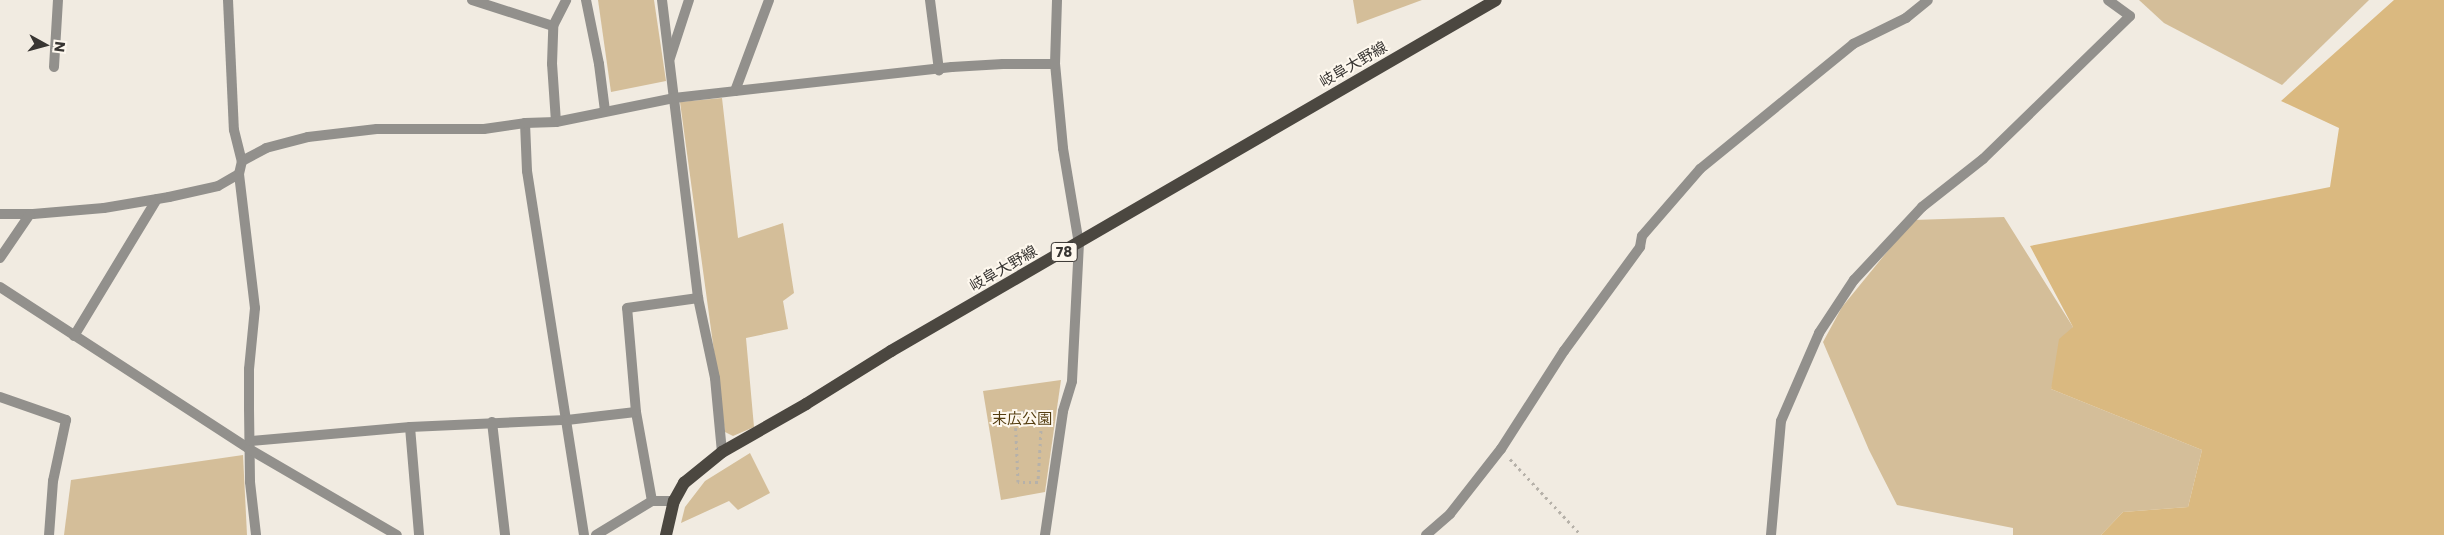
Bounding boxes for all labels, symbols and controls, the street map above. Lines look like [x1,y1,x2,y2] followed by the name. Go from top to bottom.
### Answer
[20,20,70,70] north arrow
[1316,37,1390,91] street label: 岐阜大野線
[49,40,70,53] text: N
[1050,240,1078,264] road number: 78
[966,241,1040,295] street label: 岐阜大野線
[992,410,1052,428] park label: 末広公園

